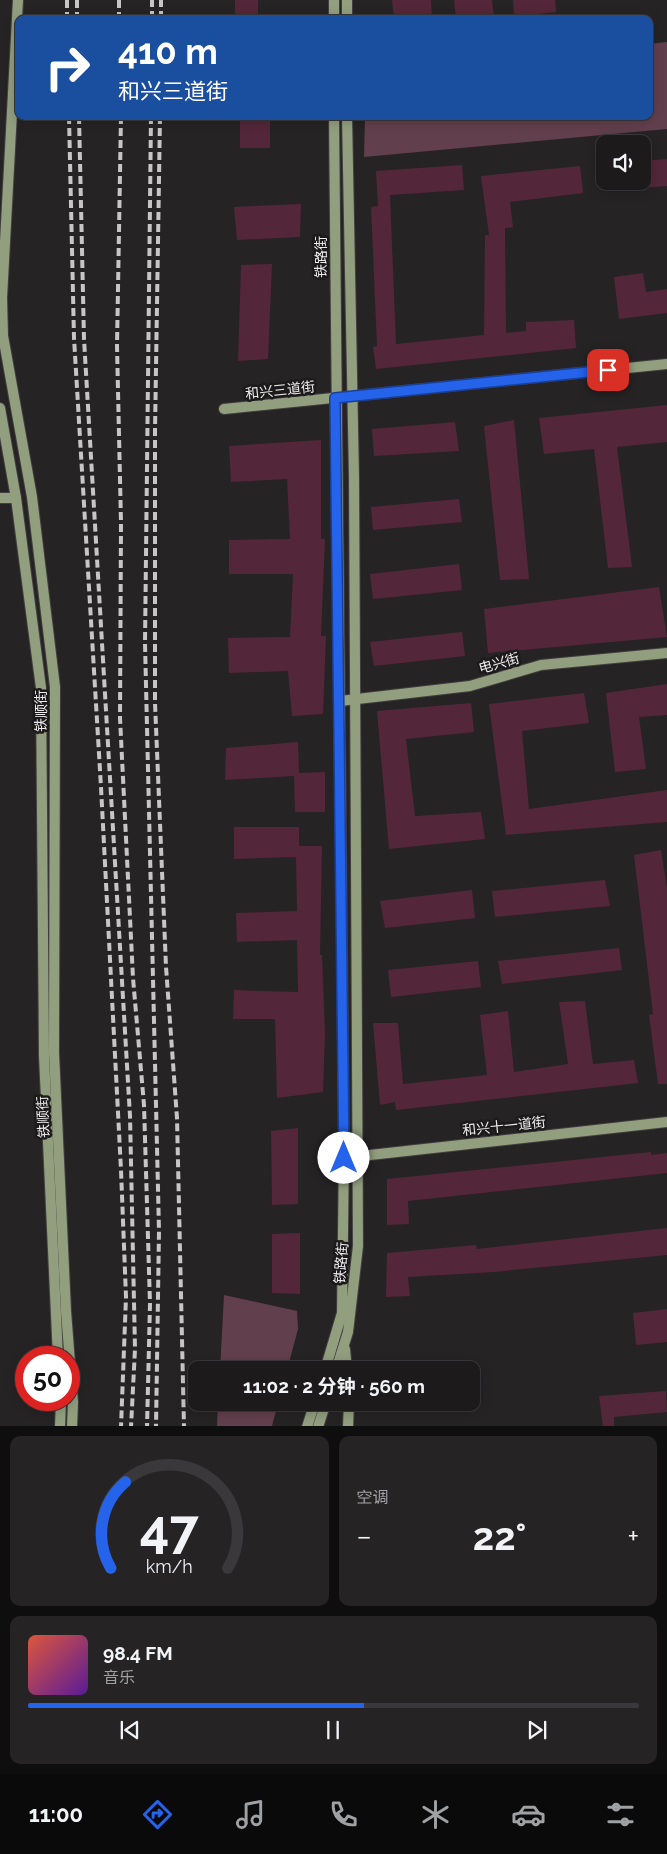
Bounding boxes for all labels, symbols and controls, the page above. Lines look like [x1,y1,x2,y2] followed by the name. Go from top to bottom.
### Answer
[118,31,218,72] text: 410 m
[35,35,100,100] icon: right
[118,78,228,104] text: 和兴三道街
[596,135,651,190] map controls
[596,135,651,190] button: sound
[313,236,329,278] street label: 铁路街
[587,349,629,391] pin
[594,356,622,384] icon: arrive
[244,378,316,402] street label: 和兴三道街
[477,650,521,676] street label: 电兴街
[33,690,49,732] street label: 铁顺街
[34,1096,52,1138] street label: 铁顺街
[461,1114,547,1138] street label: 和兴十一道街
[317,1131,369,1183] position arrow
[331,1241,351,1285] street label: 铁路街
[15,1346,80,1411] speed limit sign: 50
[243,1375,425,1397] text: 11:02 · 2 分钟 · 560 m
[357,1488,389,1507] text: 空调
[140,1498,200,1559] text: 47
[473,1514,526,1559] text: 22°
[357,1520,372,1553] text: −
[627,1520,639,1553] text: +
[146,1556,193,1577] text: km/h
[103,1642,173,1664] text: 98.4 FM
[103,1668,135,1687] text: 音乐
[116,1716,144,1744] icon: previous
[319,1716,347,1744] icon: pause
[523,1716,551,1744] icon: next
[140,1797,175,1832] icon: directions
[233,1797,268,1832] icon: music
[326,1797,361,1832] icon: phone
[418,1797,453,1832] icon: climate
[511,1797,546,1832] icon: car
[603,1797,638,1832] icon: filters
[29,1801,83,1827] text: 11:00

